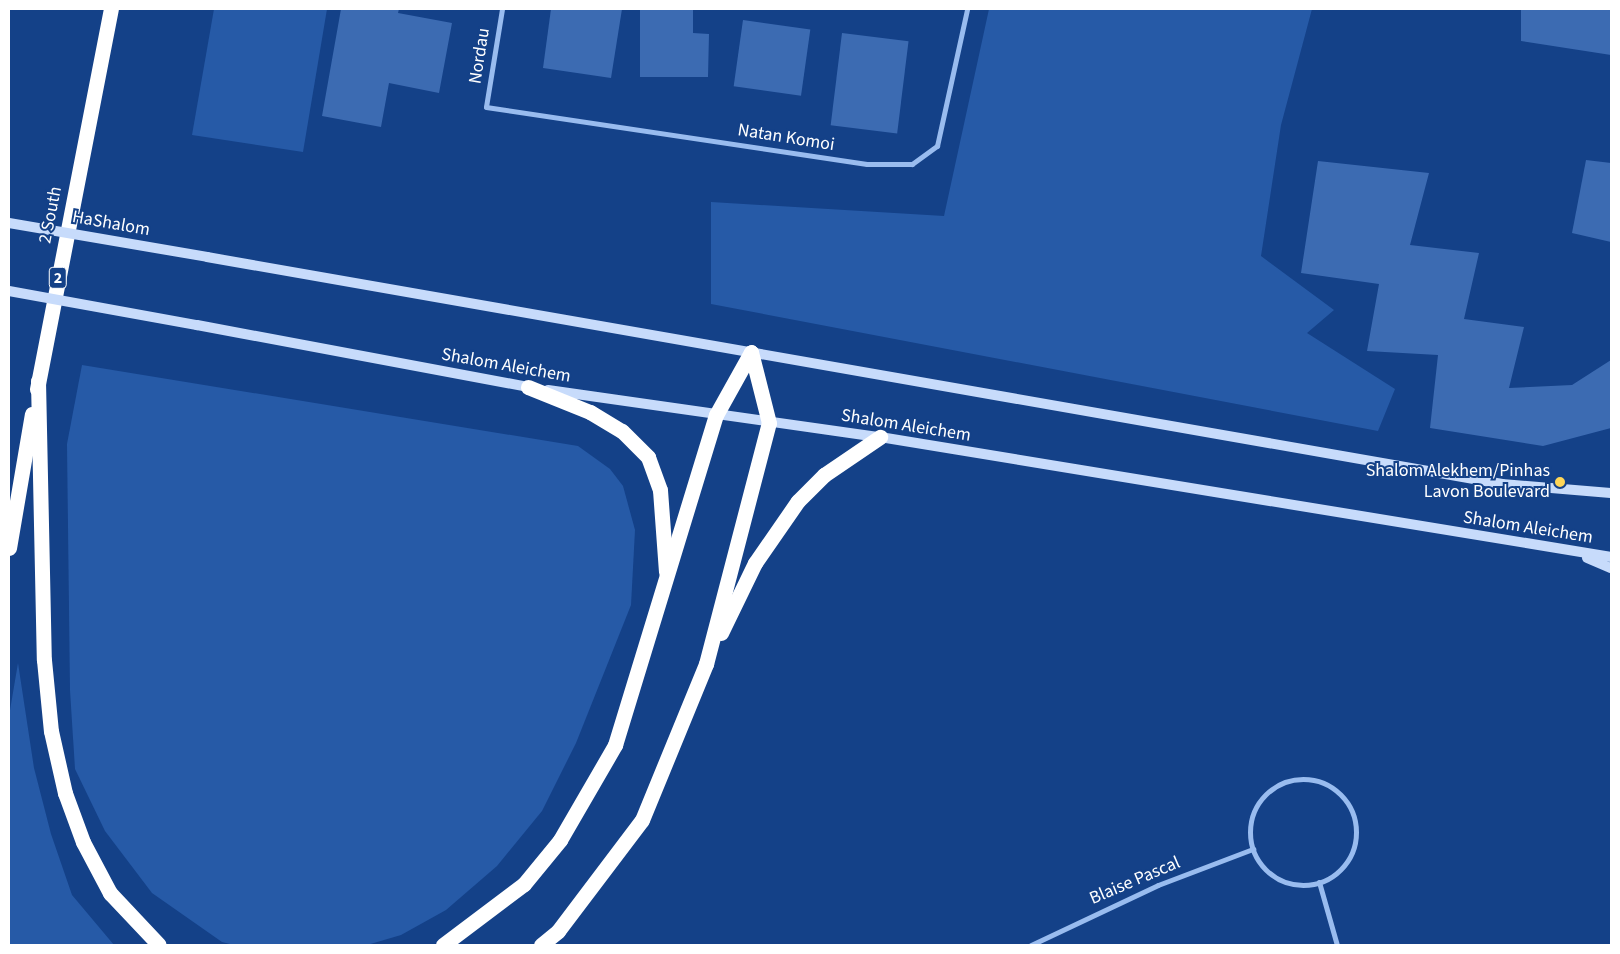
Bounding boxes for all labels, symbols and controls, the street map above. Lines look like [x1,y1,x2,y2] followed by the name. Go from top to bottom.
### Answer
[465,26,495,86] street label: Nordau
[736,120,836,156] street label: Natan Komoi
[35,185,67,245] street label: 2 South
[70,207,152,241] street label: HaShalom
[48,264,68,292] road number: 2
[440,344,572,388] street label: Shalom Aleichem
[840,405,972,447] street label: Shalom Aleichem
[1366,461,1550,504] place label: Shalom Alekhem/Pinhas Lavon Boulevard
[1554,476,1566,488] marker: Shalom Alekhem/Pinhas Lavon Boulevard
[1462,507,1594,549] street label: Shalom Aleichem
[1086,852,1184,910] street label: Blaise Pascal

